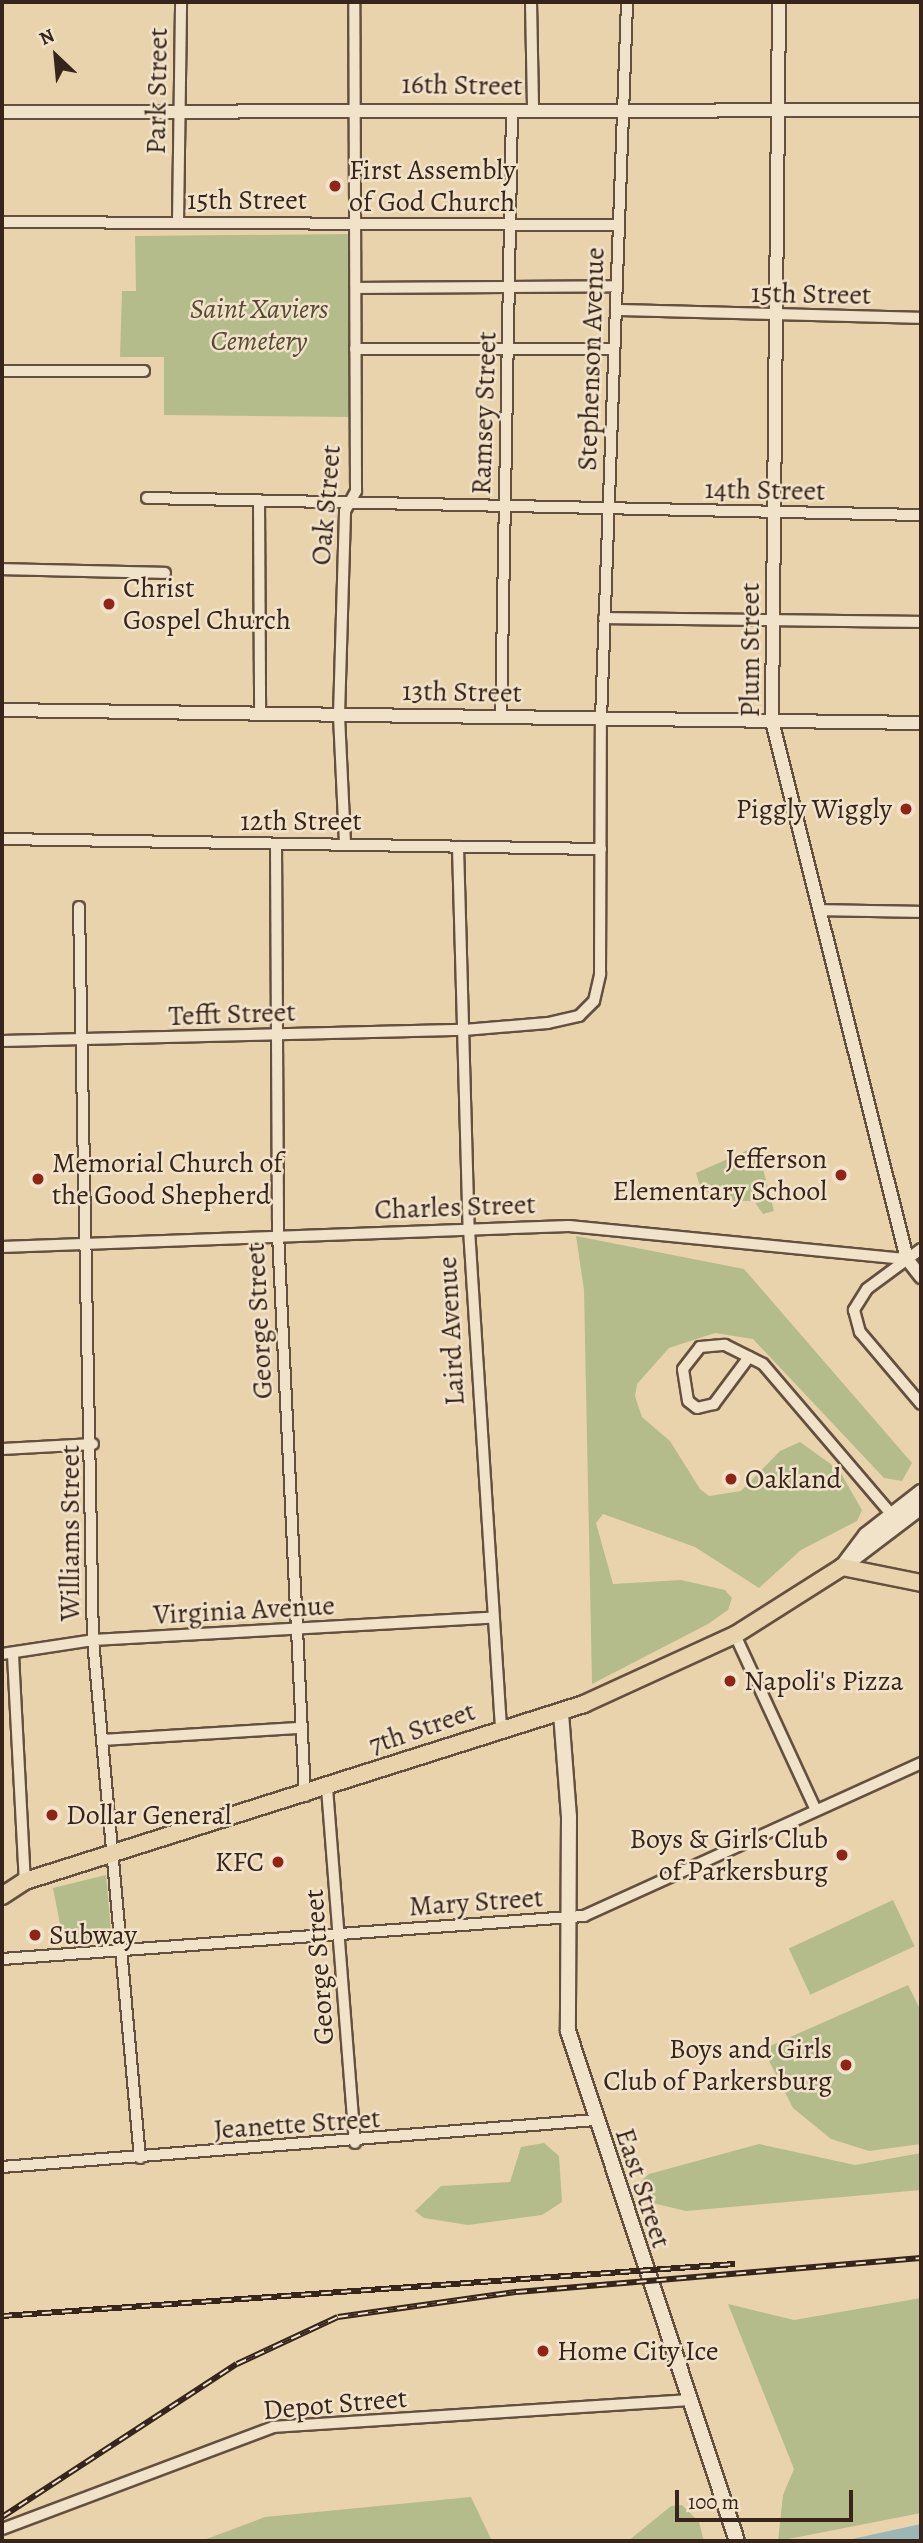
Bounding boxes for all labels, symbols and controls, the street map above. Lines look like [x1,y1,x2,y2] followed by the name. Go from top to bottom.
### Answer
[21,21,91,91] north arrow
[35,22,59,52] text: N
[139,27,175,155] street label: Park Street
[401,67,523,103] street label: 16th Street
[349,153,516,219] place label: First Assembly of God Church
[327,178,343,194] marker: First Assembly of God Church
[187,183,307,217] street label: 15th Street
[570,247,612,471] street label: Stephenson Avenue
[751,276,871,312] street label: 15th Street
[190,292,328,358] park label: Saint Xaviers Cemetery
[464,331,504,495] street label: Ramsey Street
[304,443,348,567] street label: Oak Street
[704,472,826,508] street label: 14th Street
[123,571,291,637] place label: Christ Gospel Church
[733,582,767,718] street label: Plum Street
[101,596,117,612] marker: Christ Gospel Church
[402,674,522,710] street label: 13th Street
[736,792,892,826] place label: Piggly Wiggly
[898,801,914,817] marker: Piggly Wiggly
[240,804,362,838] street label: 12th Street
[168,995,296,1033] street label: Tefft Street
[613,1142,827,1208] place label: Jefferson Elementary School
[52,1146,283,1212] place label: Memorial Church of the Good Shepherd
[833,1167,849,1183] marker: Jefferson Elementary School
[30,1171,46,1187] marker: Memorial Church of the Good Shepherd
[374,1187,536,1227] street label: Charles Street
[238,1242,280,1400] street label: George Street
[430,1255,472,1407] street label: Laird Avenue
[53,1445,87,1621] street label: Williams Street
[745,1462,842,1496] place label: Oakland
[723,1471,739,1487] marker: Oakland
[152,1588,336,1632] street label: Virginia Avenue
[744,1664,904,1698] place label: Napoli's Pizza
[722,1673,738,1689] marker: Napoli's Pizza
[364,1694,480,1762] street label: 7th Street
[66,1798,231,1832] place label: Dollar General
[44,1807,60,1823] marker: Dollar General
[630,1822,828,1888] place label: Boys & Girls Club of Parkersburg
[215,1845,264,1879] place label: KFC
[834,1847,850,1863] marker: Boys & Girls Club of Parkersburg
[270,1854,286,1870] marker: KFC
[408,1881,544,1923] street label: Mary Street
[297,1888,341,2046] street label: George Street
[49,1918,137,1952] place label: Subway
[27,1927,43,1943] marker: Subway
[603,2032,832,2098] place label: Boys and Girls Club of Parkersburg
[838,2057,854,2073] marker: Boys and Girls Club of Parkersburg
[213,2101,381,2147] street label: Jeanette Street
[608,2124,678,2252] street label: East Street
[557,2334,719,2368] place label: Home City Ice
[535,2343,551,2359] marker: Home City Ice
[262,2381,408,2427] street label: Depot Street
[678,2476,856,2520] scale bar
[688,2488,739,2516] text: 100 m

